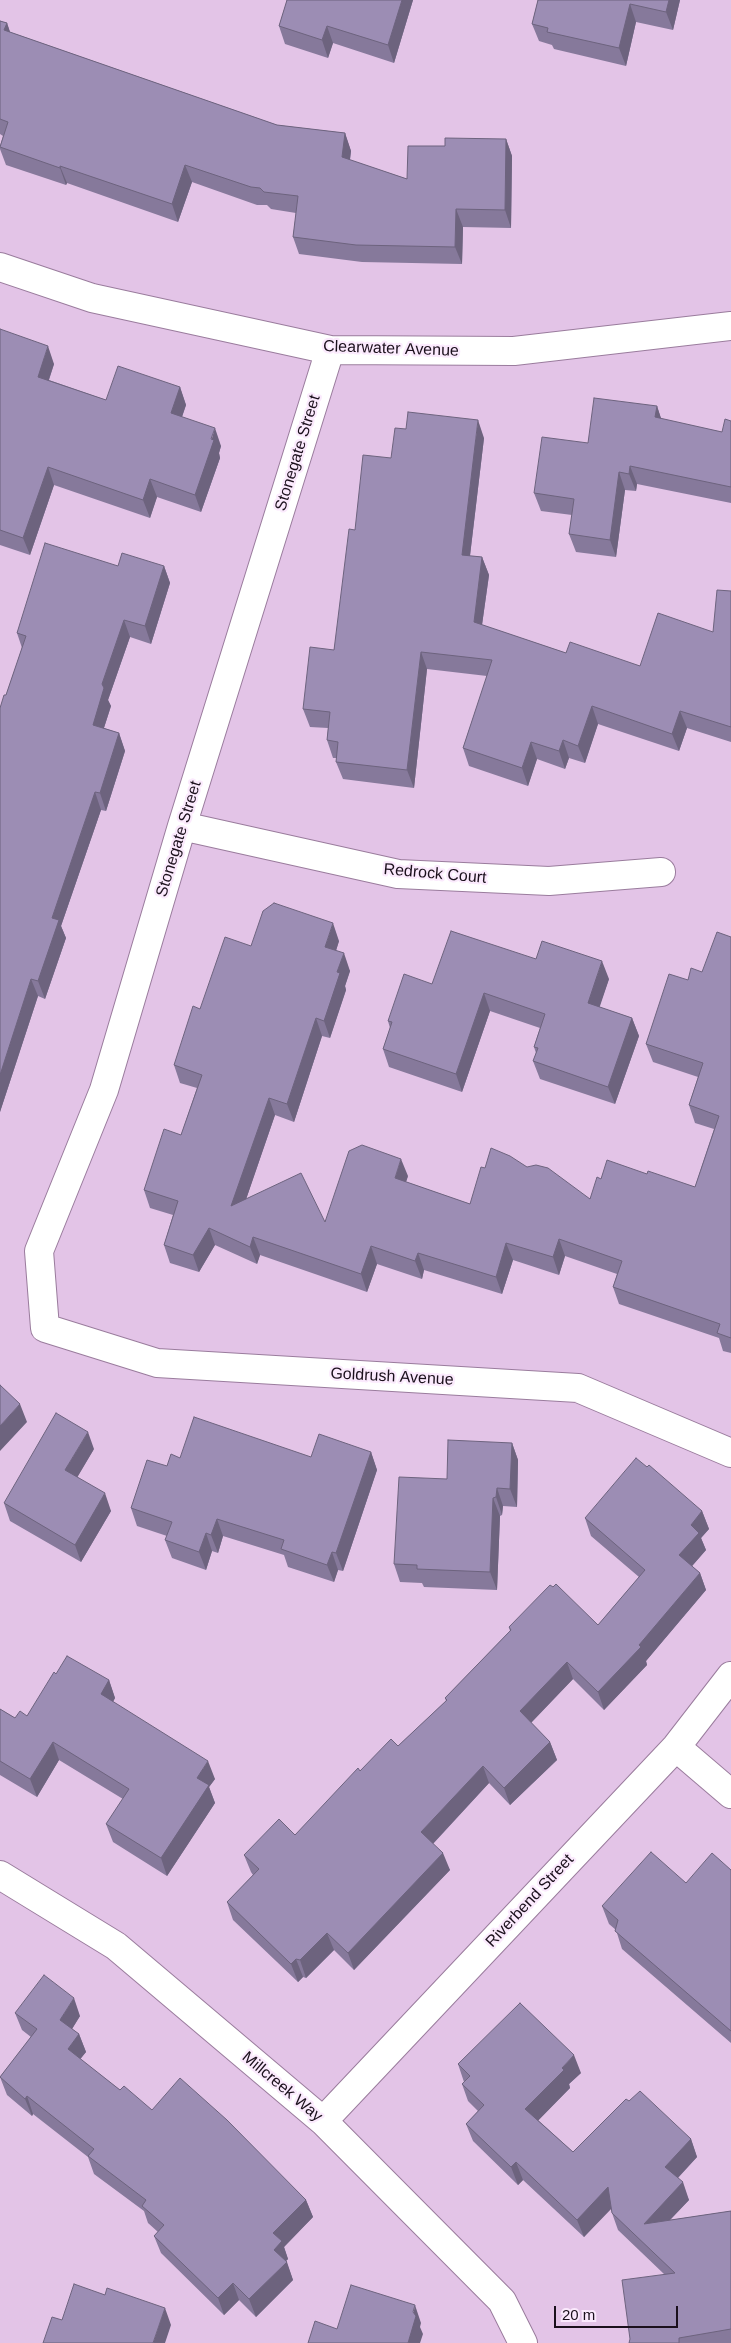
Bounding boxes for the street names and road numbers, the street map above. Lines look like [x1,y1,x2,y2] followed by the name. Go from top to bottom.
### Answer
[323,337,459,361] street label: Clearwater Avenue
[271,393,325,513] street label: Stonegate Street
[152,779,206,899] street label: Stonegate Street
[383,860,487,888] street label: Redrock Court
[330,1364,454,1390] street label: Goldrush Avenue
[482,1851,578,1951] street label: Riverbend Street
[238,2048,326,2126] street label: Millcreek Way

